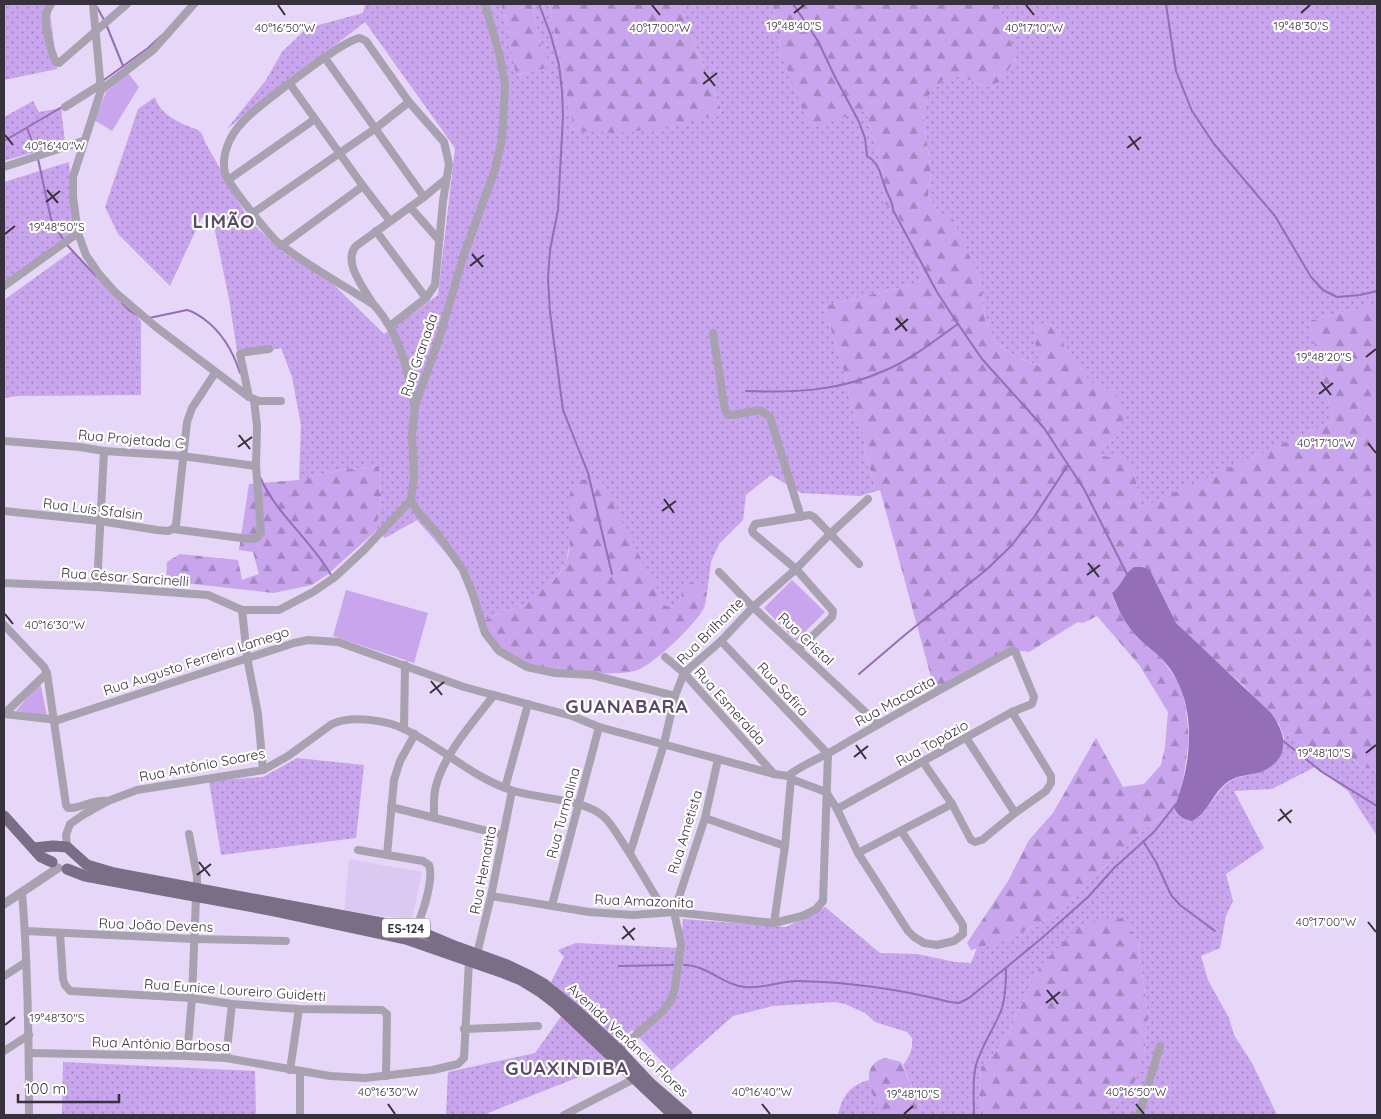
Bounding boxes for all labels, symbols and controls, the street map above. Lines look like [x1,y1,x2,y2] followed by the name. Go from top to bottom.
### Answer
[766,18,822,33] text: 19°48'40"S
[1273,18,1329,33] text: 19°48'30"S
[255,20,316,35] text: 40°16'50"W
[630,20,691,35] text: 40°17'00"W
[1005,20,1063,35] text: 40°17'10"W
[25,138,86,153] text: 40°16'40"W
[192,209,256,233] district label: LIMÃO
[29,219,85,234] text: 19°48'50"S
[396,311,442,399] street label: Rua Granada
[1296,349,1352,364] text: 19°48'20"S
[77,425,185,453] street label: Rua Projetada C
[1297,435,1355,450] text: 40°17'10"W
[42,494,144,524] street label: Rua Luís Sfalsin
[60,564,190,590] street label: Rua César Sarcinelli
[673,594,747,668] street label: Rua Brilhante
[774,609,838,669] street label: Rua Cristal
[25,617,86,632] text: 40°16'30"W
[101,622,291,700] street label: Rua Augusto Ferreira Lamego
[753,658,813,720] street label: Rua Safira
[690,663,770,749] street label: Rua Esmeralda
[852,672,938,730] street label: Rua Macacita
[565,694,689,718] district label: GUANABARA
[893,716,971,770] street label: Rua Topázio
[138,744,266,786] street label: Rua Antônio Soares
[1297,745,1351,760] text: 19°48'10"S
[542,765,584,861] street label: Rua Turmalina
[664,788,706,876] street label: Rua Ametista
[466,824,500,916] street label: Rua Hematita
[594,890,694,912] street label: Rua Amazonita
[98,914,214,936] street label: Rua João Devens
[1296,914,1357,929] text: 40°17'00"W
[382,918,430,938] road number: ES-124
[144,975,326,1005] street label: Rua Eunice Loureiro Guidetti
[564,979,692,1101] street label: Avenida Venâncio Flores
[29,1010,85,1025] text: 19°48'30"S
[92,1033,230,1055] street label: Rua Antônio Barbosa
[505,1056,629,1080] district label: GUAXINDIBA
[18,1072,119,1104] scale bar
[25,1079,66,1098] text: 100 m
[358,1084,419,1099] text: 40°16'30"W
[732,1084,793,1099] text: 40°16'40"W
[1106,1084,1167,1099] text: 40°16'50"W
[886,1086,940,1101] text: 19°48'10"S

